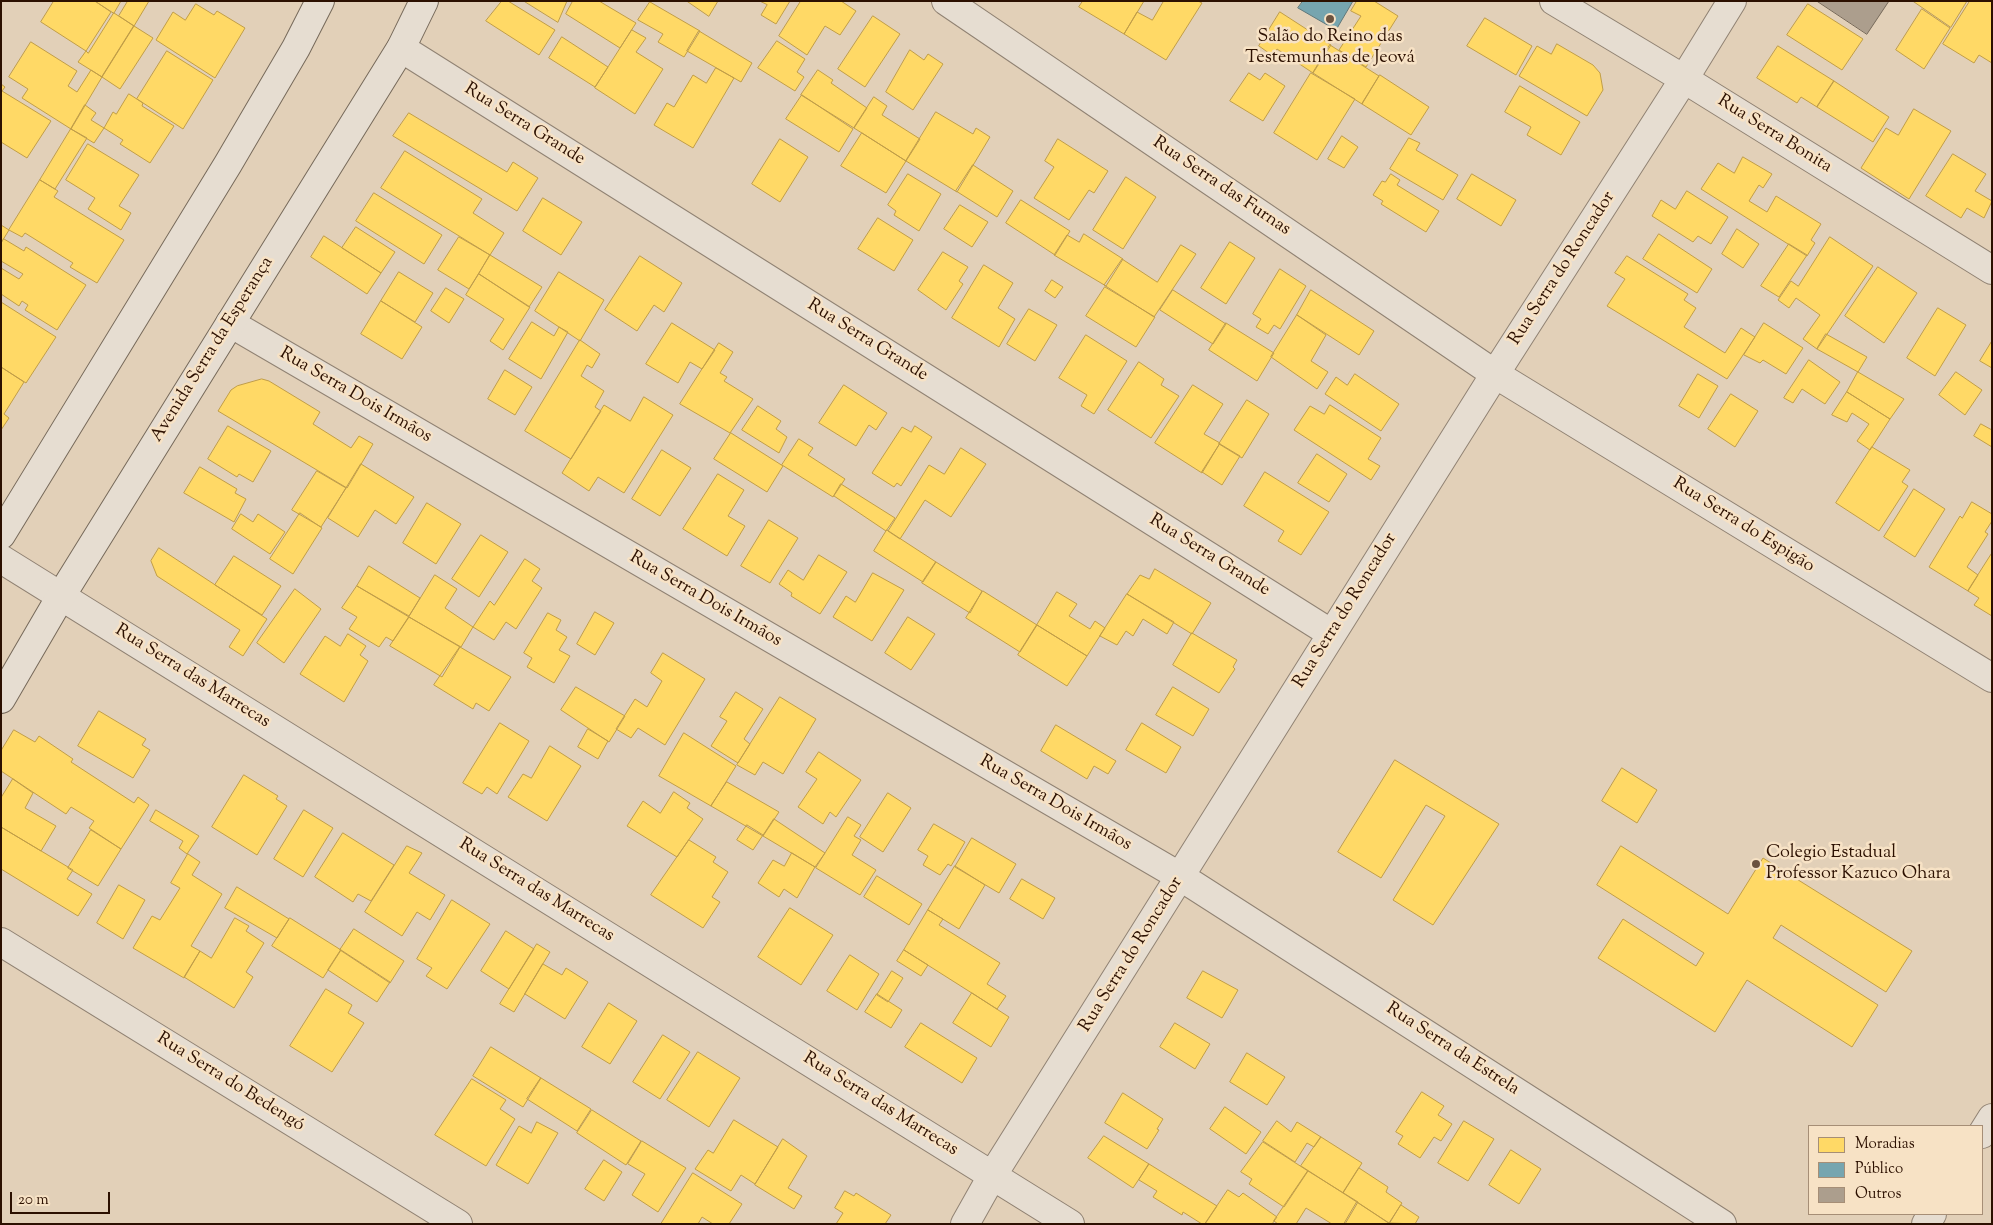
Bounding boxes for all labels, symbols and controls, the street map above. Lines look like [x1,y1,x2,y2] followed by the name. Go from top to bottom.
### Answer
[1324,13,1336,25] marker: Salão do Reino das Testemunhas de Jeová
[1245,27,1415,70] place label: Salão do Reino das Testemunhas de Jeová
[460,79,588,171] street label: Rua Serra Grande
[1713,91,1835,179] street label: Rua Serra Bonita
[1148,133,1294,241] street label: Rua Serra das Furnas
[1505,188,1621,350] street label: Rua Serra do Roncador
[147,253,279,447] street label: Avenida Serra da Esperança
[803,295,931,387] street label: Rua Serra Grande
[275,344,435,448] street label: Rua Serra Dois Irmãos
[1668,474,1818,578] street label: Rua Serra do Espigão
[1145,510,1273,602] street label: Rua Serra Grande
[1289,529,1403,693] street label: Rua Serra do Roncador
[625,548,785,652] street label: Rua Serra Dois Irmãos
[110,620,274,734] street label: Rua Serra das Marrecas
[975,752,1135,856] street label: Rua Serra Dois Irmãos
[454,834,618,948] street label: Rua Serra das Marrecas
[1766,843,1951,886] place label: Colegio Estadual Professor Kazuco Ohara
[1750,858,1762,870] marker: Colegio Estadual Professor Kazuco Ohara
[1075,873,1189,1037] street label: Rua Serra do Roncador
[1381,999,1523,1101] street label: Rua Serra da Estrela
[152,1029,308,1137] street label: Rua Serra do Bedengó
[798,1048,962,1162] street label: Rua Serra das Marrecas
[1808,1125,1983,1215] legend
[1855,1134,1915,1155] text: Moradias
[1855,1159,1903,1180] text: Público
[12,1182,112,1214] scale bar
[1855,1184,1901,1205] text: Outros
[18,1190,49,1211] text: 20 m

